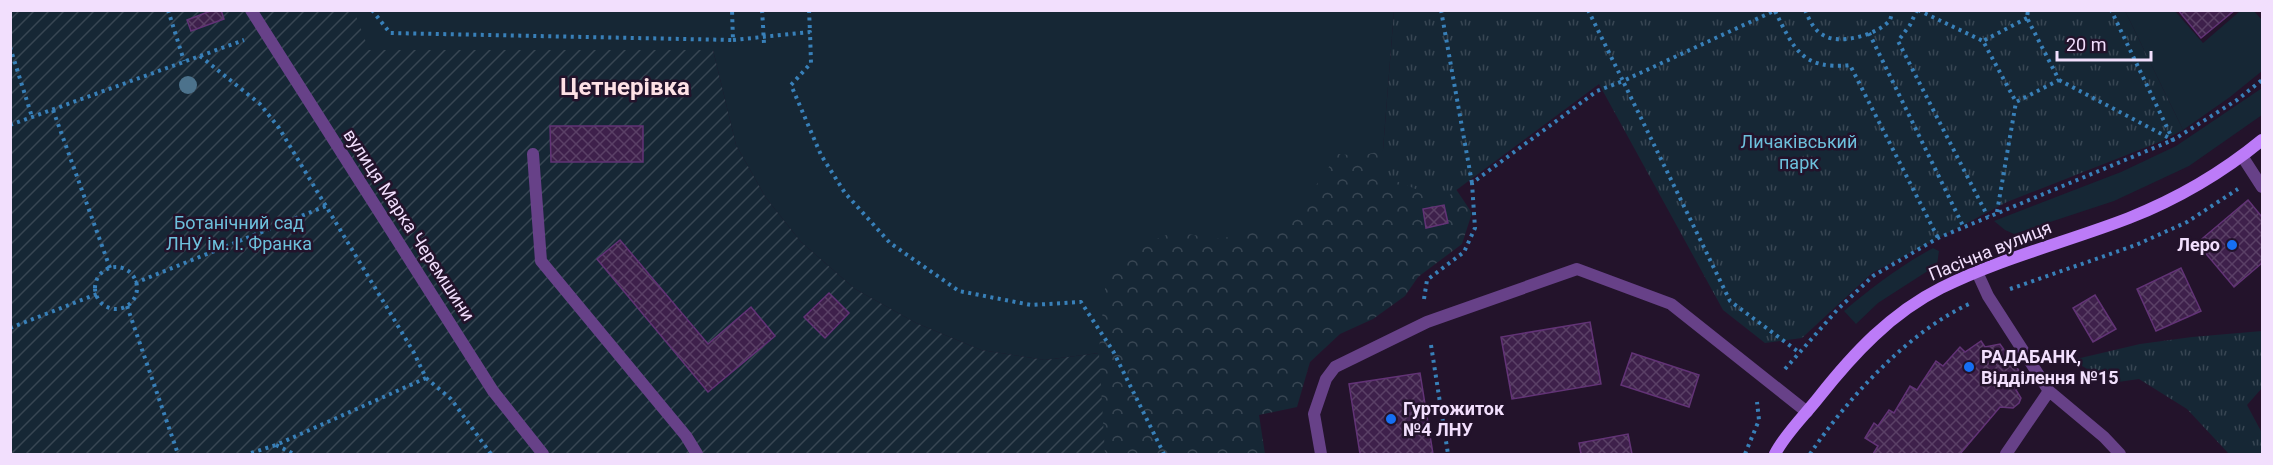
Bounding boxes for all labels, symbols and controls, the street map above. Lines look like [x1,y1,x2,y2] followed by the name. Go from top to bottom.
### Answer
[2057,24,2152,62] scale bar
[2066,34,2106,55] text: 20 m
[560,73,690,101] district label: Цетнерівка
[339,125,479,325] street label: вулиця Марка Черемшини
[1741,131,1857,173] park label: Личаківський парк
[166,212,312,254] park label: Ботанічний сад ЛНУ ім. І. Франка
[1925,216,2054,285] street label: Пасічна вулиця
[2177,234,2220,255] place label: Леро
[2225,238,2239,252] marker: Леро
[1981,346,2119,388] place label: РАДАБАНК, Відділення №15
[1962,360,1976,374] marker: РАДАБАНК, Відділення №15
[1403,398,1505,440] place label: Гуртожиток №4 ЛНУ
[1384,412,1398,426] marker: Гуртожиток №4 ЛНУ

